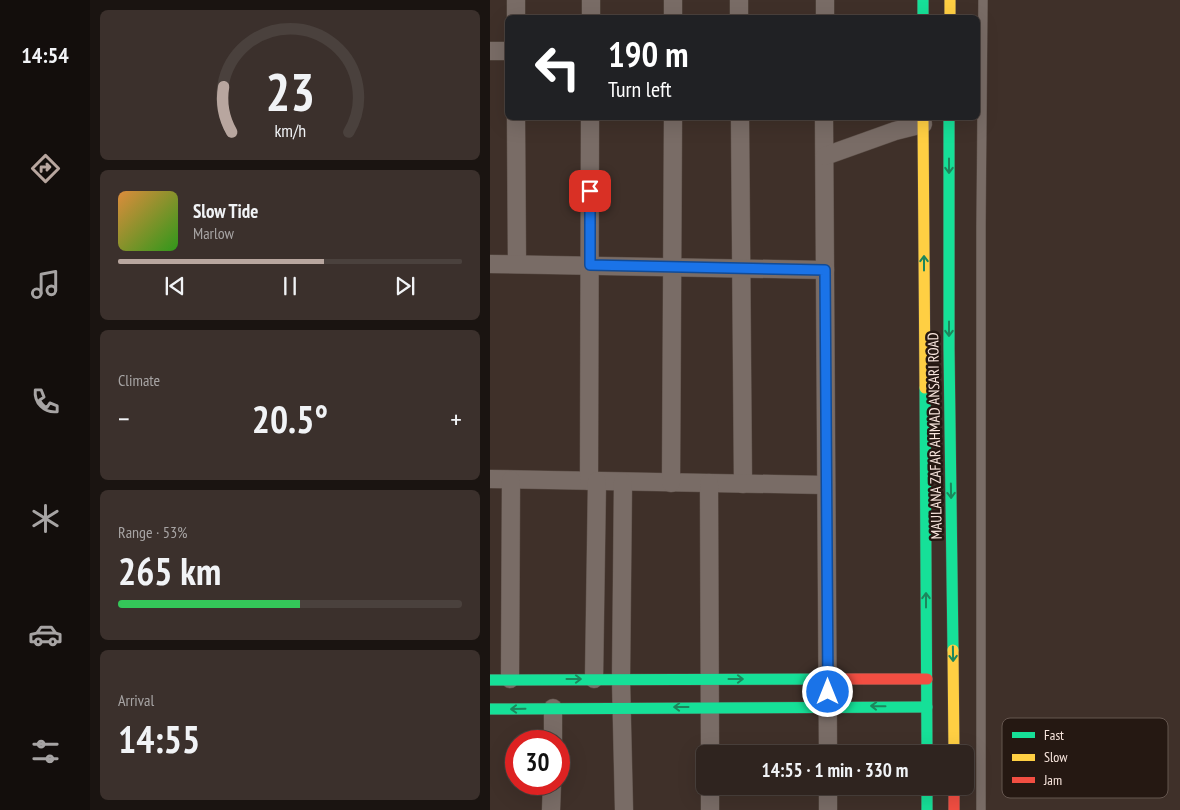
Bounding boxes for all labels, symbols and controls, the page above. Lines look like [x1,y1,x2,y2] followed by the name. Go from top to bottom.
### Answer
[608,31,689,77] text: 190 m
[525,35,590,100] icon: left
[21,41,69,69] text: 14:54
[265,58,315,125] text: 23
[608,75,672,103] text: Turn left
[274,119,306,142] text: km/h
[28,151,63,186] icon: directions
[944,158,954,174] one-way arrow
[569,170,611,212] pin
[576,177,604,205] icon: arrive
[193,199,258,223] text: Slow Tide
[193,223,234,243] text: Marlow
[919,255,929,271] one-way arrow
[28,267,63,302] icon: music
[161,272,189,300] icon: previous
[276,272,304,300] icon: pause
[391,272,419,300] icon: next
[944,320,954,336] one-way arrow
[923,332,946,540] street label: MAULANA ZAFAR AHMAD ANSARI ROAD
[118,370,160,390] text: Climate
[28,384,63,419] icon: phone
[252,394,328,443] text: 20.5°
[118,400,130,437] text: −
[450,400,462,437] text: +
[946,483,955,499] one-way arrow
[28,501,63,536] icon: climate
[118,522,187,542] text: Range · 53%
[118,546,221,595] text: 265 km
[921,592,931,608] one-way arrow
[28,617,63,652] icon: car
[948,645,958,661] one-way arrow
[801,665,853,717] position arrow
[565,674,581,684] one-way arrow
[728,674,744,684] one-way arrow
[118,690,154,710] text: Arrival
[870,701,886,711] one-way arrow
[673,702,689,712] one-way arrow
[510,704,526,713] one-way arrow
[118,714,200,763] text: 14:55
[1002,718,1168,798] legend
[1044,726,1064,744] text: Fast
[505,730,570,795] speed limit sign: 30
[28,734,63,769] icon: filters
[1044,748,1068,766] text: Slow
[762,758,908,782] text: 14:55 · 1 min · 330 m
[1043,771,1062,789] text: Jam

